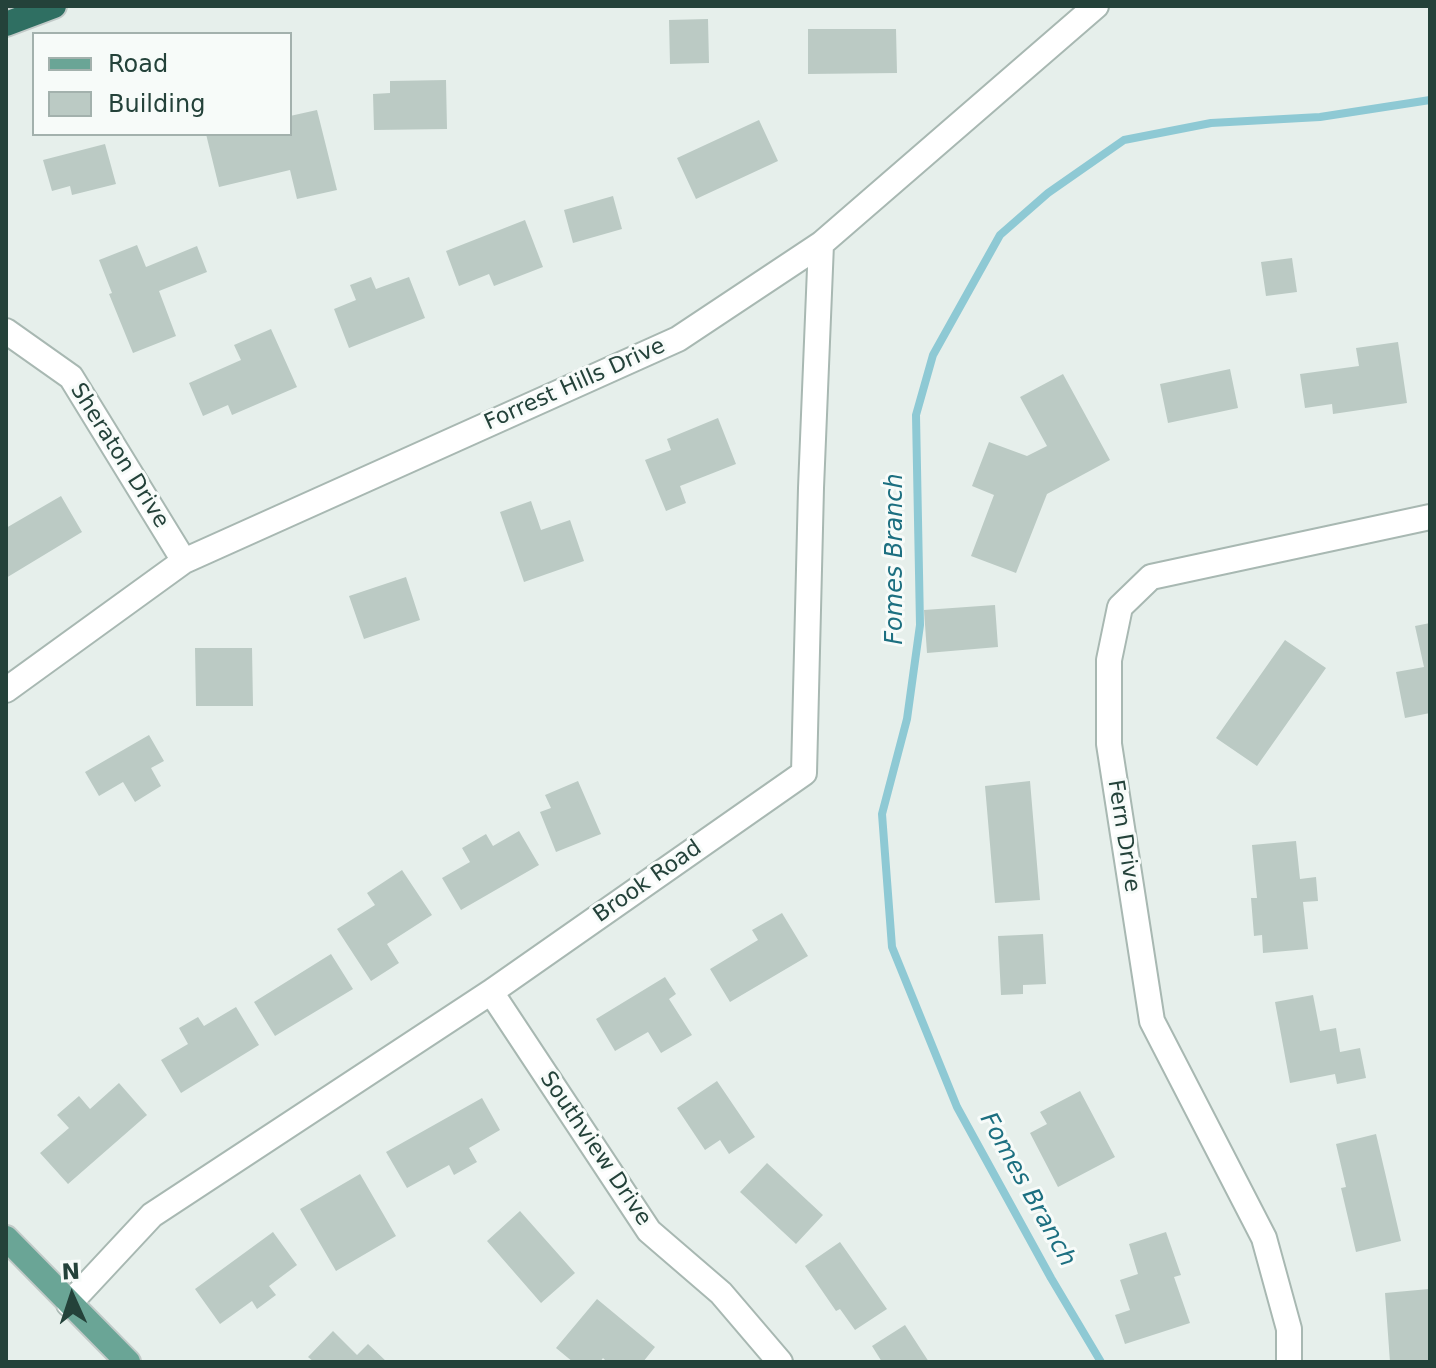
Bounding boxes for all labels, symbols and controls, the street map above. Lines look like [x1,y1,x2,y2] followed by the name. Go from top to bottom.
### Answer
[32,32,292,136] legend
[108,50,168,78] text: Road
[108,90,205,118] text: Building
[480,333,670,437] street label: Forrest Hills Drive
[64,379,174,533] street label: Sheraton Drive
[882,473,910,645] water label: Fomes Branch
[1101,778,1145,894] street label: Fern Drive
[589,835,707,929] street label: Brook Road
[534,1067,656,1231] street label: Southview Drive
[973,1108,1081,1272] water label: Fomes Branch
[32,1256,112,1336] north arrow
[61,1259,81,1284] text: N

